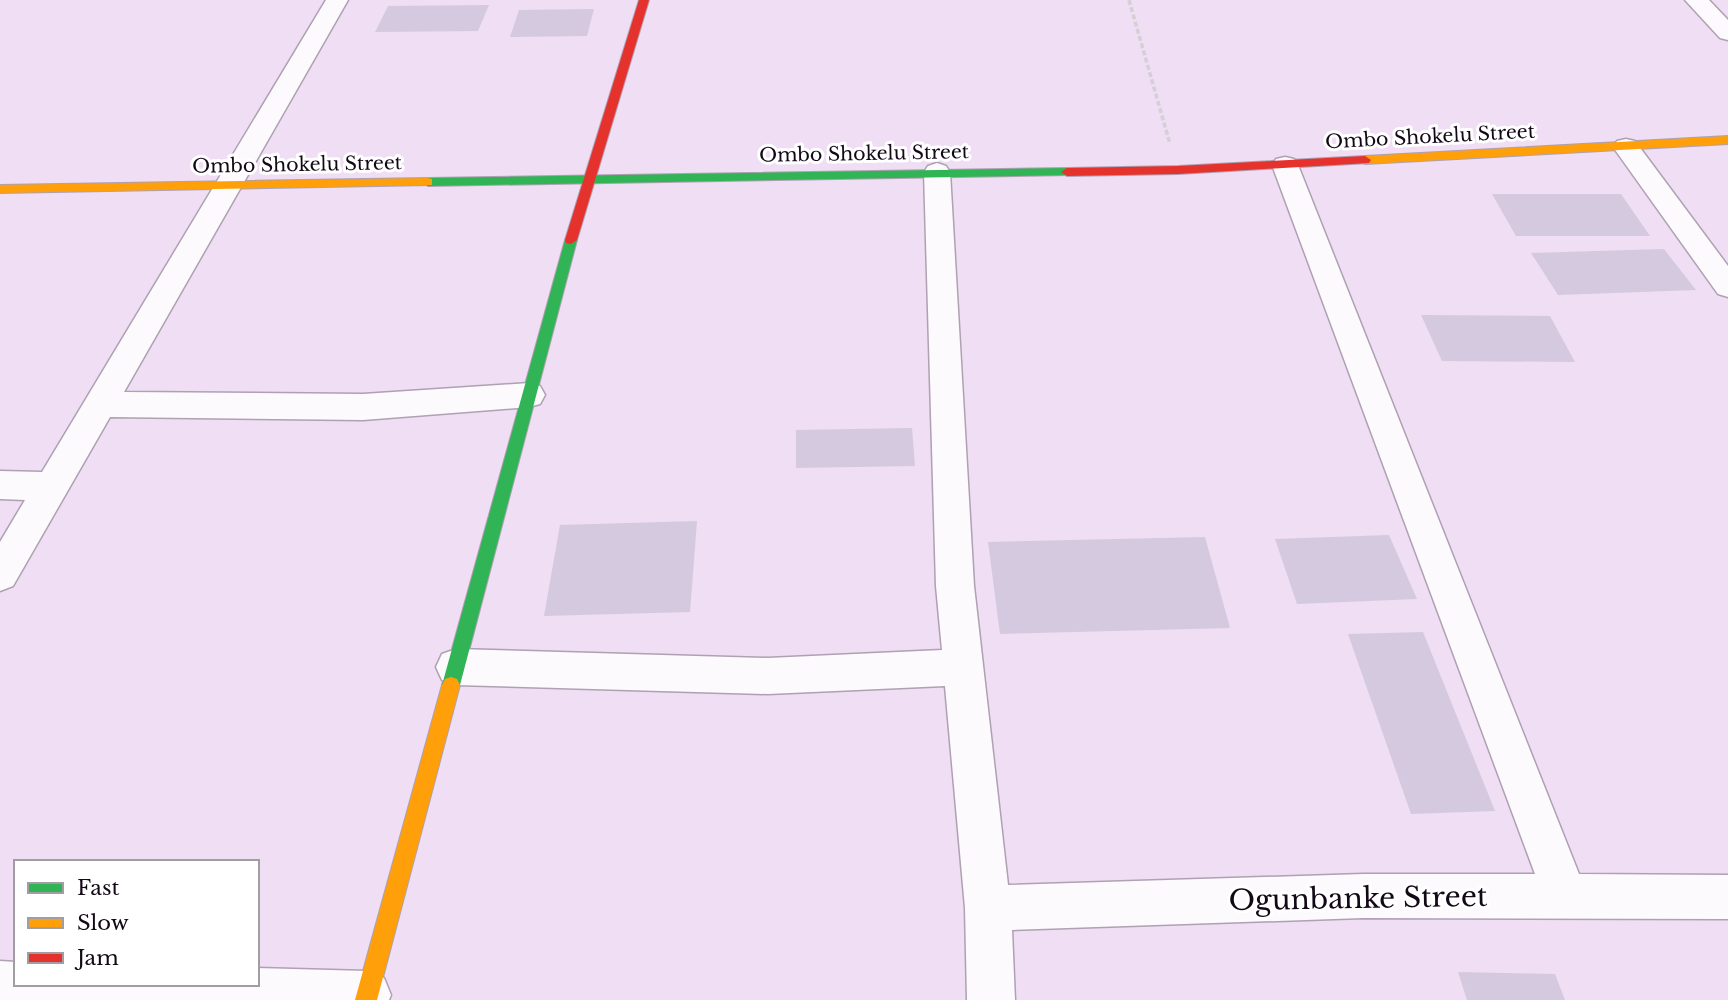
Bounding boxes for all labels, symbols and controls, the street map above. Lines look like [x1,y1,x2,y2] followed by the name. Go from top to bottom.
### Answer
[1325,119,1536,153] street label: Ombo Shokelu Street
[759,140,970,167] street label: Ombo Shokelu Street
[192,151,403,178] street label: Ombo Shokelu Street
[14,860,259,986] legend
[77,875,119,901] text: Fast
[1228,879,1488,918] street label: Ogunbanke Street
[77,910,129,936] text: Slow
[74,945,119,971] text: Jam

